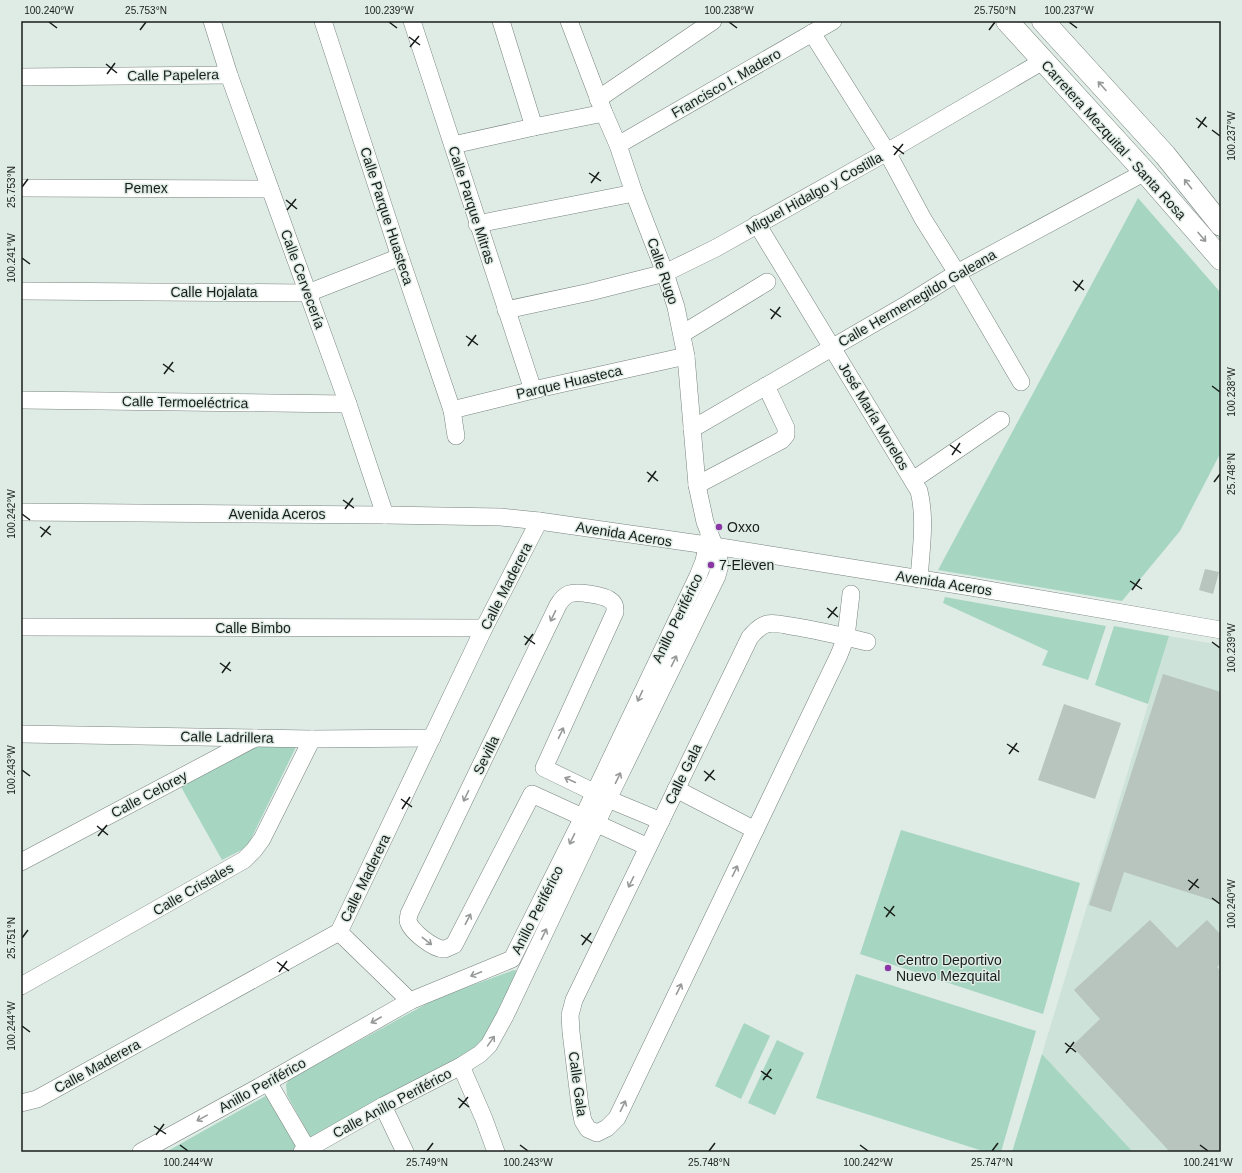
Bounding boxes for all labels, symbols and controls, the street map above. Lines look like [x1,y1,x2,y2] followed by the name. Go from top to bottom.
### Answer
[24,5,74,16] text: 100.240°W
[125,5,167,16] text: 25.753°N
[364,5,414,16] text: 100.239°W
[704,5,754,16] text: 100.238°W
[974,5,1016,16] text: 25.750°N
[1044,5,1094,16] text: 100.237°W
[668,45,784,121] street label: Francisco I. Madero
[1038,57,1190,223] street label: Carretera Mezquital - Santa Rosa
[127,66,219,84] street label: Calle Papelera
[1098,81,1107,91] one-way arrow
[1226,111,1237,161] text: 100.237°W
[445,144,499,266] street label: Calle Parque Mitras
[357,145,417,287] street label: Calle Parque Huasteca
[743,149,885,237] street label: Miguel Hidalgo y Costilla
[6,166,17,208] text: 25.753°N
[1184,178,1193,189] one-way arrow
[124,180,168,196] street label: Pemex
[278,227,328,331] street label: Calle Cervecería
[1197,232,1206,242] one-way arrow
[6,233,17,283] text: 100.241°W
[644,236,682,307] street label: Calle Rugo
[835,246,999,350] street label: Calle Hermenegildo Galeana
[170,284,258,300] street label: Calle Hojalata
[835,359,913,473] street label: José María Morelos
[514,362,624,402] street label: Parque Huasteca
[1226,367,1237,417] text: 100.238°W
[122,393,249,411] street label: Calle Termoeléctrica
[1226,453,1237,495] text: 25.748°N
[6,489,17,539] text: 100.242°W
[228,506,326,522] street label: Avenida Aceros
[575,519,673,549] street label: Avenida Aceros
[727,519,760,535] place label: Oxxo
[714,522,724,532] marker: Oxxo
[477,540,535,632] street label: Calle Maderera
[719,557,774,573] place label: 7-Eleven
[706,560,716,570] marker: 7-Eleven
[895,568,993,598] street label: Avenida Aceros
[648,571,706,665] street label: Anillo Periférico
[549,610,556,622] one-way arrow
[215,620,291,636] street label: Calle Bimbo
[1226,623,1237,673] text: 100.239°W
[671,656,678,668] one-way arrow
[636,690,643,702] one-way arrow
[558,727,565,739] one-way arrow
[180,728,274,746] street label: Calle Ladrillera
[470,733,502,777] street label: Sevilla
[661,741,705,807] street label: Calle Gala
[6,745,17,795] text: 100.243°W
[108,767,190,821] street label: Calle Celorey
[615,773,622,785] one-way arrow
[564,776,576,783] one-way arrow
[462,790,469,802] one-way arrow
[337,831,393,925] street label: Calle Maderera
[568,833,575,845] one-way arrow
[150,860,236,918] street label: Calle Cristales
[508,863,566,957] street label: Anillo Periférico
[732,866,740,878] one-way arrow
[627,875,634,887] one-way arrow
[1226,879,1237,929] text: 100.240°W
[465,913,472,925] one-way arrow
[6,917,17,959] text: 25.751°N
[541,928,548,940] one-way arrow
[421,937,432,945] one-way arrow
[896,952,1002,984] place label: Centro Deportivo Nuevo Mezquital
[883,963,893,973] marker: Centro Deportivo Nuevo Mezquital
[470,971,482,979] one-way arrow
[676,983,683,995] one-way arrow
[6,1001,17,1051] text: 100.244°W
[370,1017,382,1025] one-way arrow
[51,1036,143,1096] street label: Calle Maderera
[487,1036,495,1047] one-way arrow
[566,1051,590,1118] street label: Calle Gala
[216,1054,309,1116] street label: Anillo Periférico
[330,1065,454,1141] street label: Calle Anillo Periférico
[620,1100,627,1112] one-way arrow
[196,1115,208,1123] one-way arrow
[163,1157,213,1168] text: 100.244°W
[406,1157,448,1168] text: 25.749°N
[503,1157,553,1168] text: 100.243°W
[688,1157,730,1168] text: 25.748°N
[843,1157,893,1168] text: 100.242°W
[971,1157,1013,1168] text: 25.747°N
[1183,1157,1233,1168] text: 100.241°W

